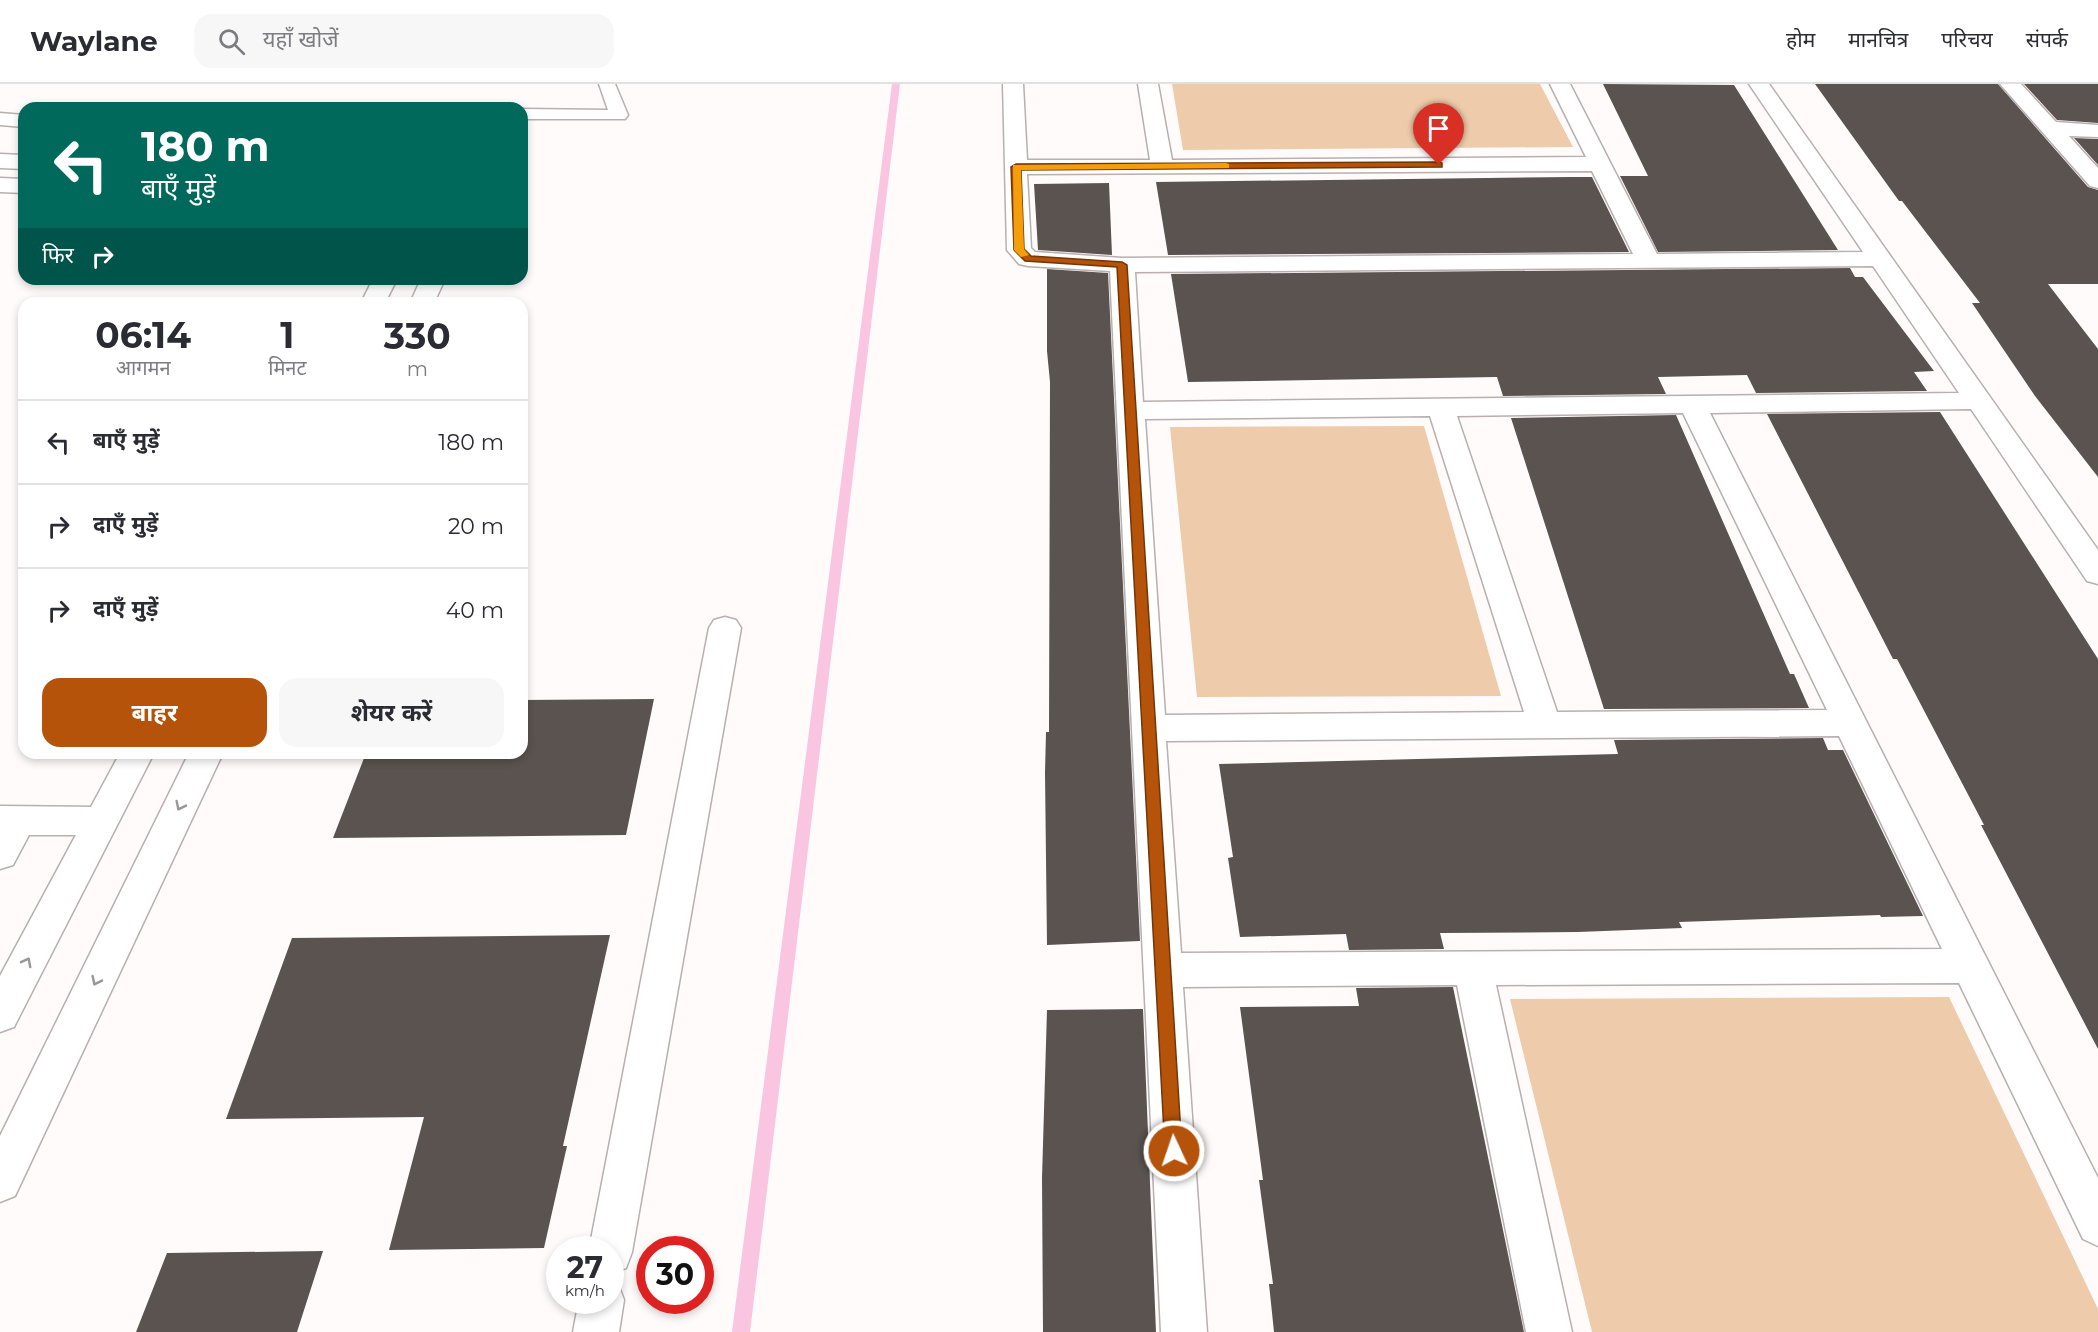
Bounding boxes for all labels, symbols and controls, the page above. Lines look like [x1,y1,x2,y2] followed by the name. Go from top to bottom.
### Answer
[194,14,614,68] search box
[30,24,158,58] text: Waylane
[215,25,248,58] icon: search
[263,26,339,53] text: यहाँ खोजें
[1786,27,1815,52] text: होम
[1848,27,1908,52] text: मानचित्र
[1941,27,1993,52] text: परिचय
[2026,27,2068,52] text: संपर्क
[1413,103,1464,165] pin
[1422,112,1455,145] icon: arrive
[141,120,270,172] text: 180 m
[42,126,120,204] icon: left
[141,172,216,205] text: बाएँ मुड़ें
[86,240,119,273] icon: right
[42,242,74,269] text: फिर
[95,313,191,357] text: 06:14
[280,313,294,357] text: 1
[384,314,451,358] text: 330
[116,356,171,380] text: आगमन
[268,356,307,380] text: मिनट
[407,357,428,381] text: m
[42,426,75,459] icon: left
[93,427,160,454] text: बाएँ मुड़ें
[438,429,504,456] text: 180 m
[42,510,75,543] icon: right
[93,511,158,538] text: दाएँ मुड़ें
[448,513,504,540] text: 20 m
[42,594,75,627] icon: right
[93,595,158,622] text: दाएँ मुड़ें
[446,597,504,624] text: 40 m
[42,678,267,747] button: बाहर
[279,678,504,747] button: शेयर करें
[176,799,188,810] one-way arrow
[20,958,31,968] one-way arrow
[91,975,103,986] one-way arrow
[1142,1119,1206,1183] position arrow
[636,1236,714,1314] speed limit sign: 30
[567,1249,603,1286] text: 27
[565,1281,605,1300] text: km/h

